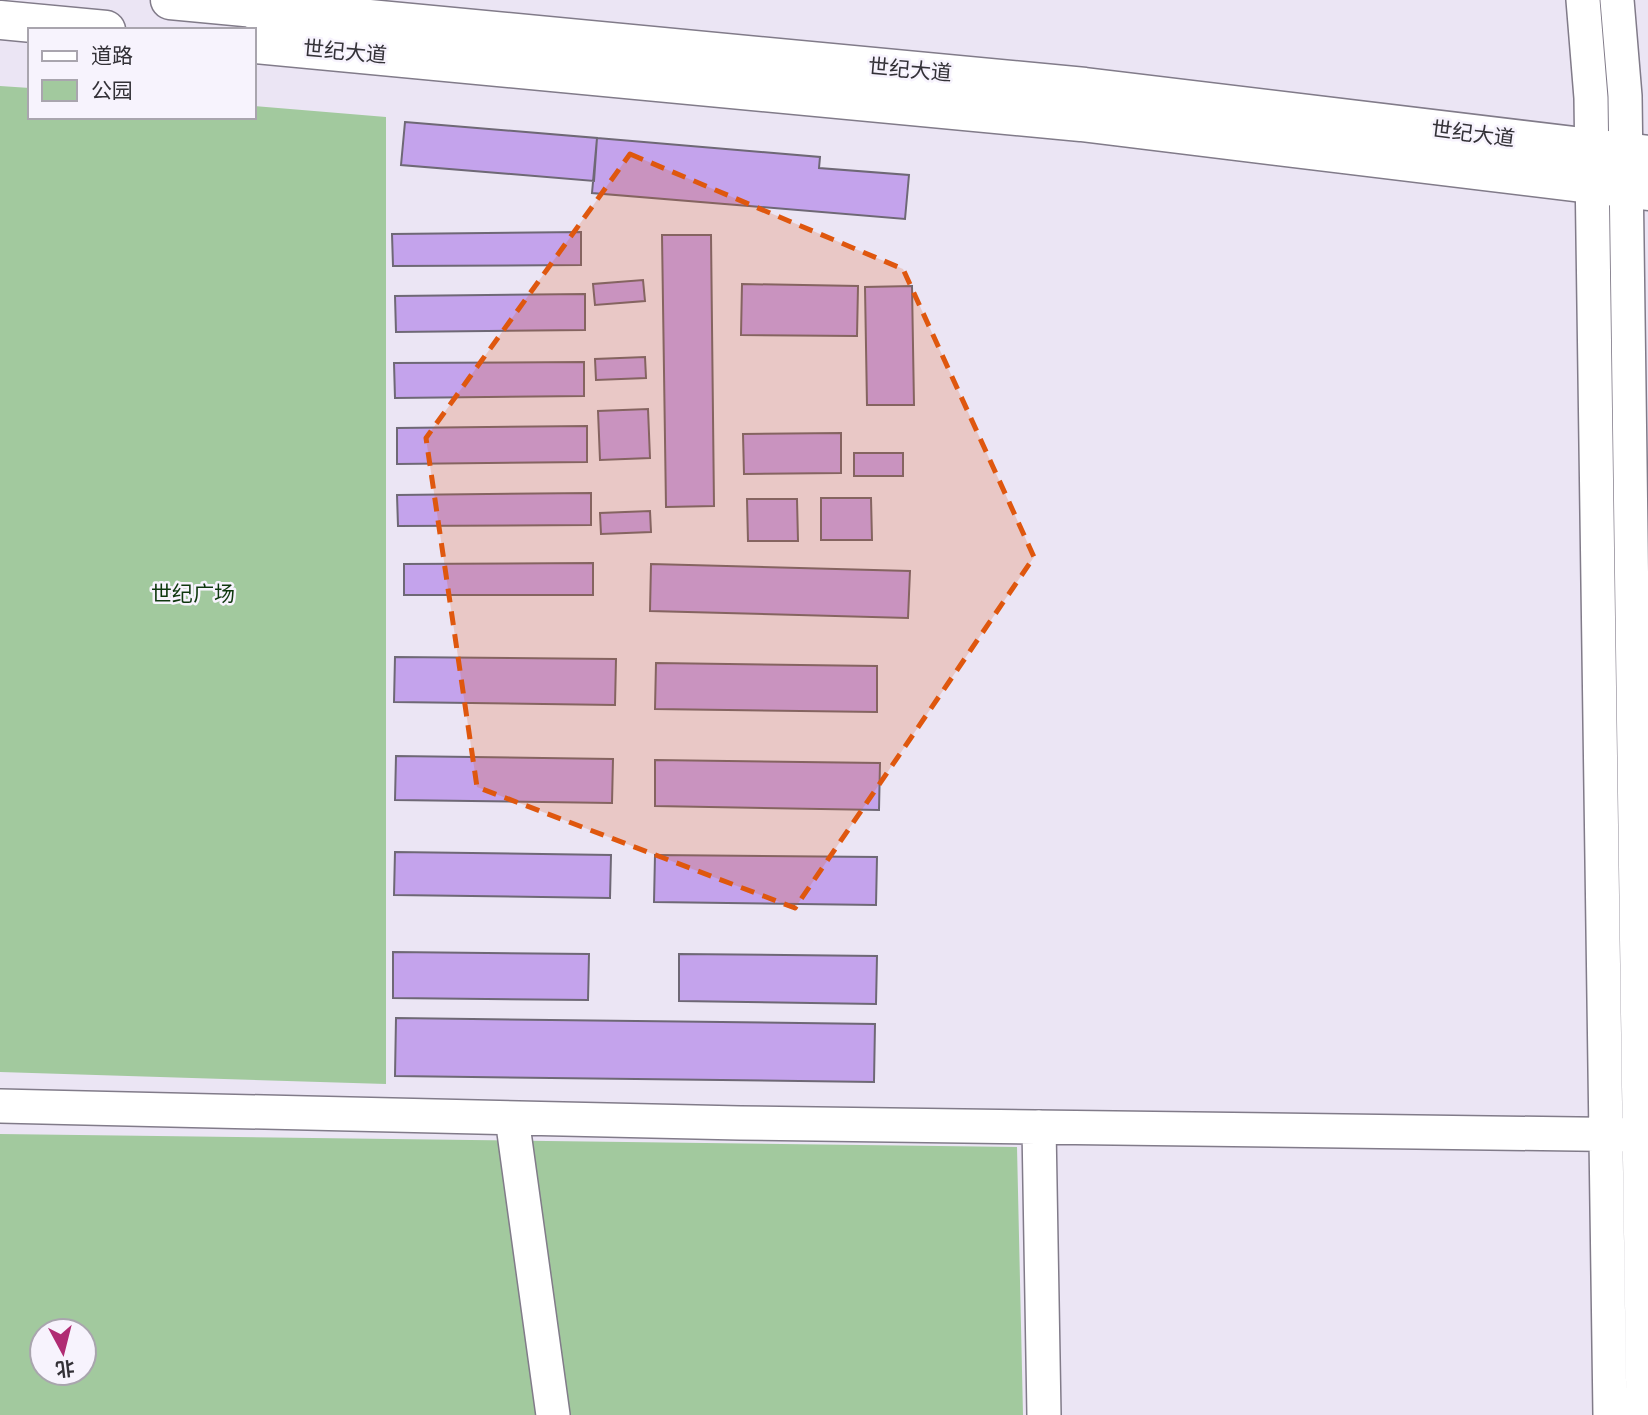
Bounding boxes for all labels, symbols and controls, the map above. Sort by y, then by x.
legend [28,28,256,119]
street label: 世纪大道 [302,36,388,67]
text: 道路 [91,44,133,67]
street label: 世纪大道 [867,54,953,85]
text: 公园 [91,79,133,102]
street label: 世纪大道 [1430,117,1516,150]
park label: 世纪广场 [151,582,235,605]
north arrow [28,1317,98,1387]
text: 北 [54,1357,76,1380]

